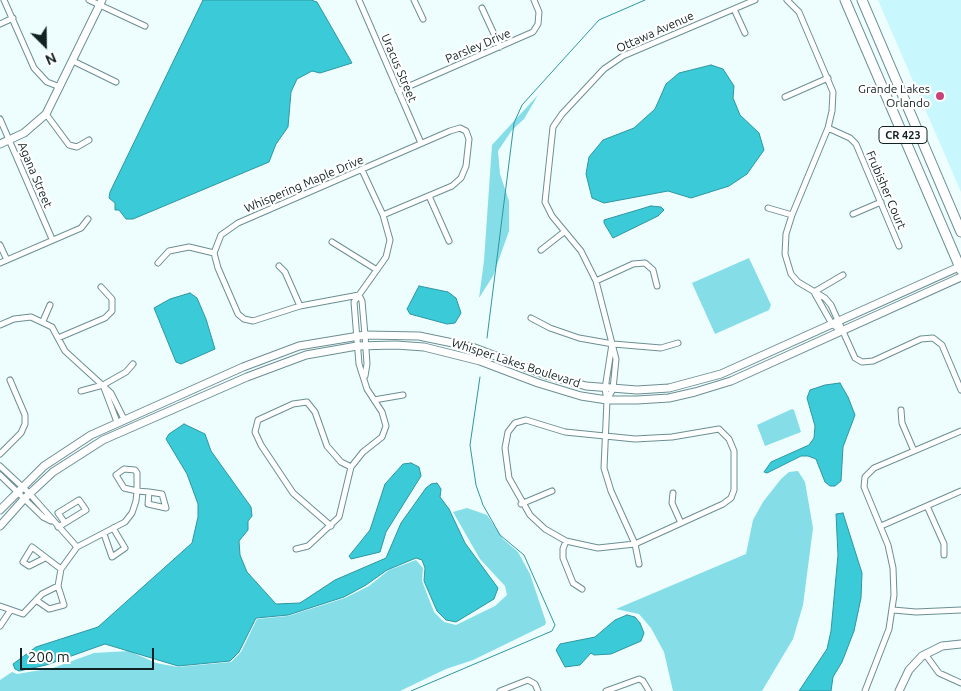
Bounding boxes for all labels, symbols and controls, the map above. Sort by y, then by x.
street label: Ottawa Avenue [614,8,696,56]
north arrow [20,20,70,70]
street label: Parsley Drive [443,26,513,66]
street label: Uracus Street [378,32,420,104]
text: N [43,49,59,68]
place label: Grande Lakes Orlando [858,82,930,110]
marker: Grande Lakes Orlando [934,90,946,102]
road number: CR 423 [879,126,927,144]
street label: Agana Street [15,140,55,210]
street label: Frubisher Court [863,149,909,231]
street label: Whispering Maple Drive [242,152,366,216]
street label: Whisper Lakes Boulevard [450,335,582,391]
scale bar [22,638,156,670]
text: 200 m [28,648,70,665]

